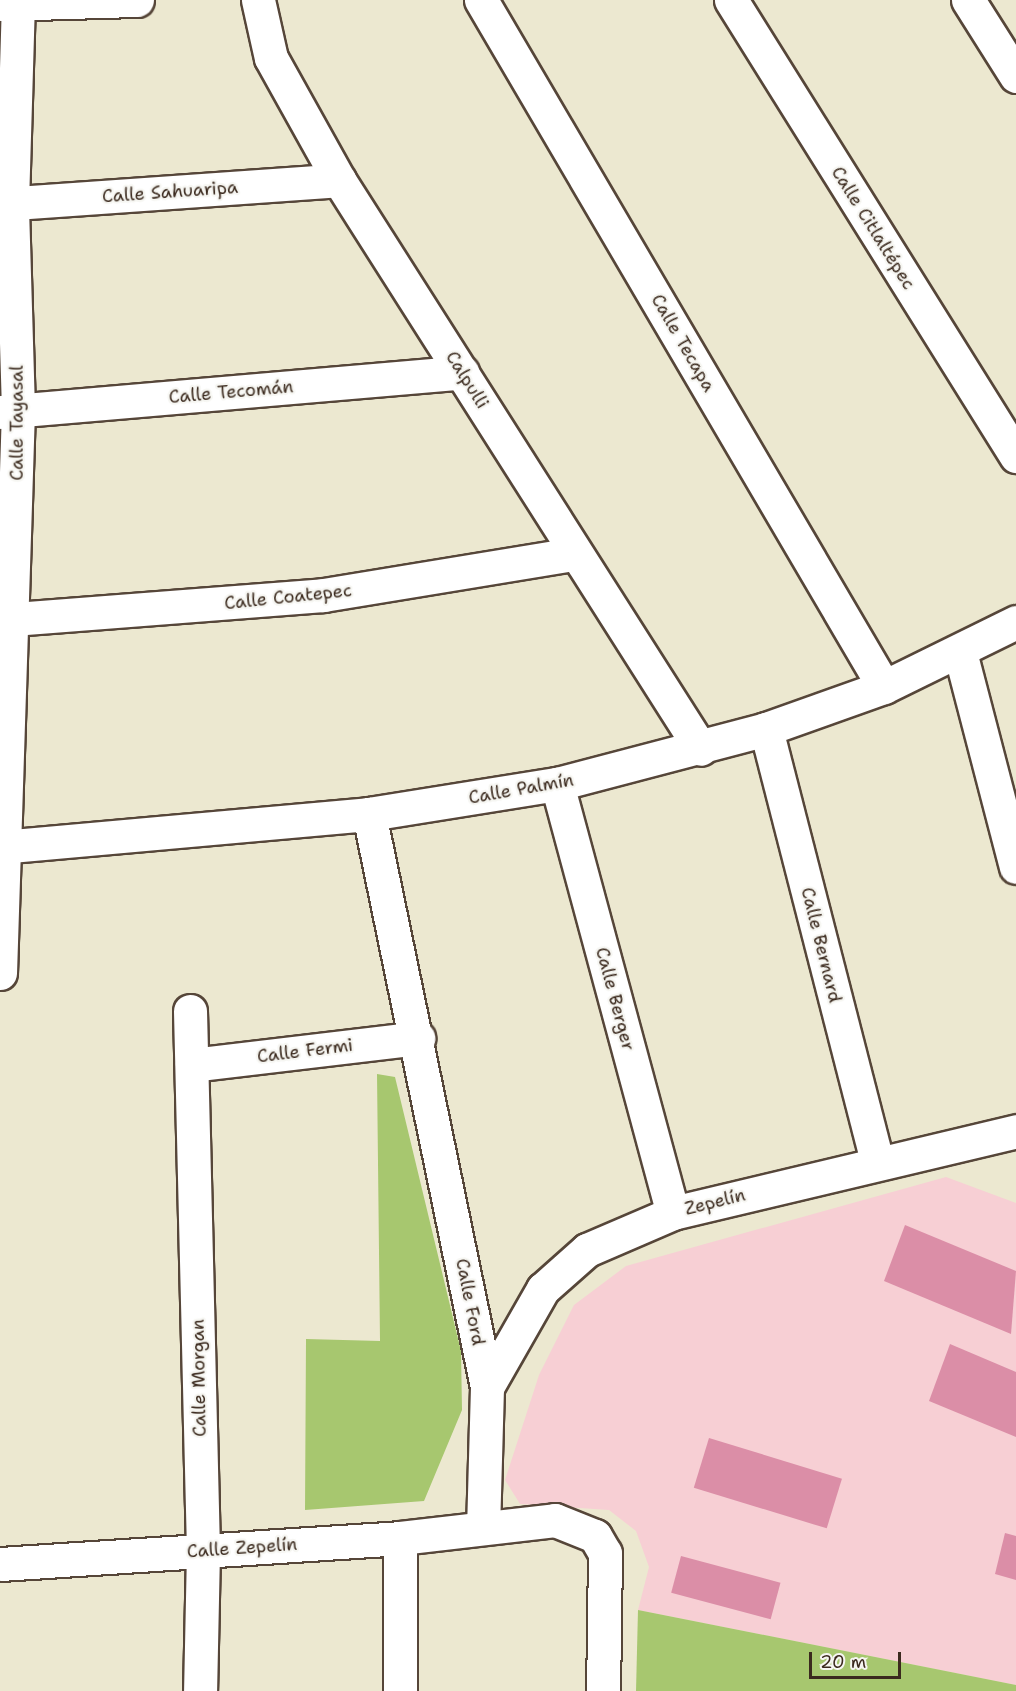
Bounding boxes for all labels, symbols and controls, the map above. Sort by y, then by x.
street label: Calle Citlaltépec [827,163,919,293]
street label: Calle Sahuaripa [101,176,239,208]
street label: Calle Tecapa [646,290,720,396]
street label: Calpulli [441,347,493,413]
street label: Calle Tayasal [6,365,28,481]
street label: Calle Tecomán [168,376,294,408]
street label: Calle Coatepec [223,580,353,614]
street label: Calle Palmín [467,769,575,809]
street label: Calle Bernard [796,885,846,1005]
street label: Calle Berger [591,945,639,1053]
street label: Calle Fermi [256,1034,354,1068]
street label: Zepelín [682,1184,748,1220]
street label: Calle Ford [451,1257,489,1347]
street label: Calle Morgan [187,1319,211,1437]
street label: Calle Zepelín [186,1533,298,1563]
scale bar [812,1640,904,1678]
text: 20 m [820,1650,866,1674]

